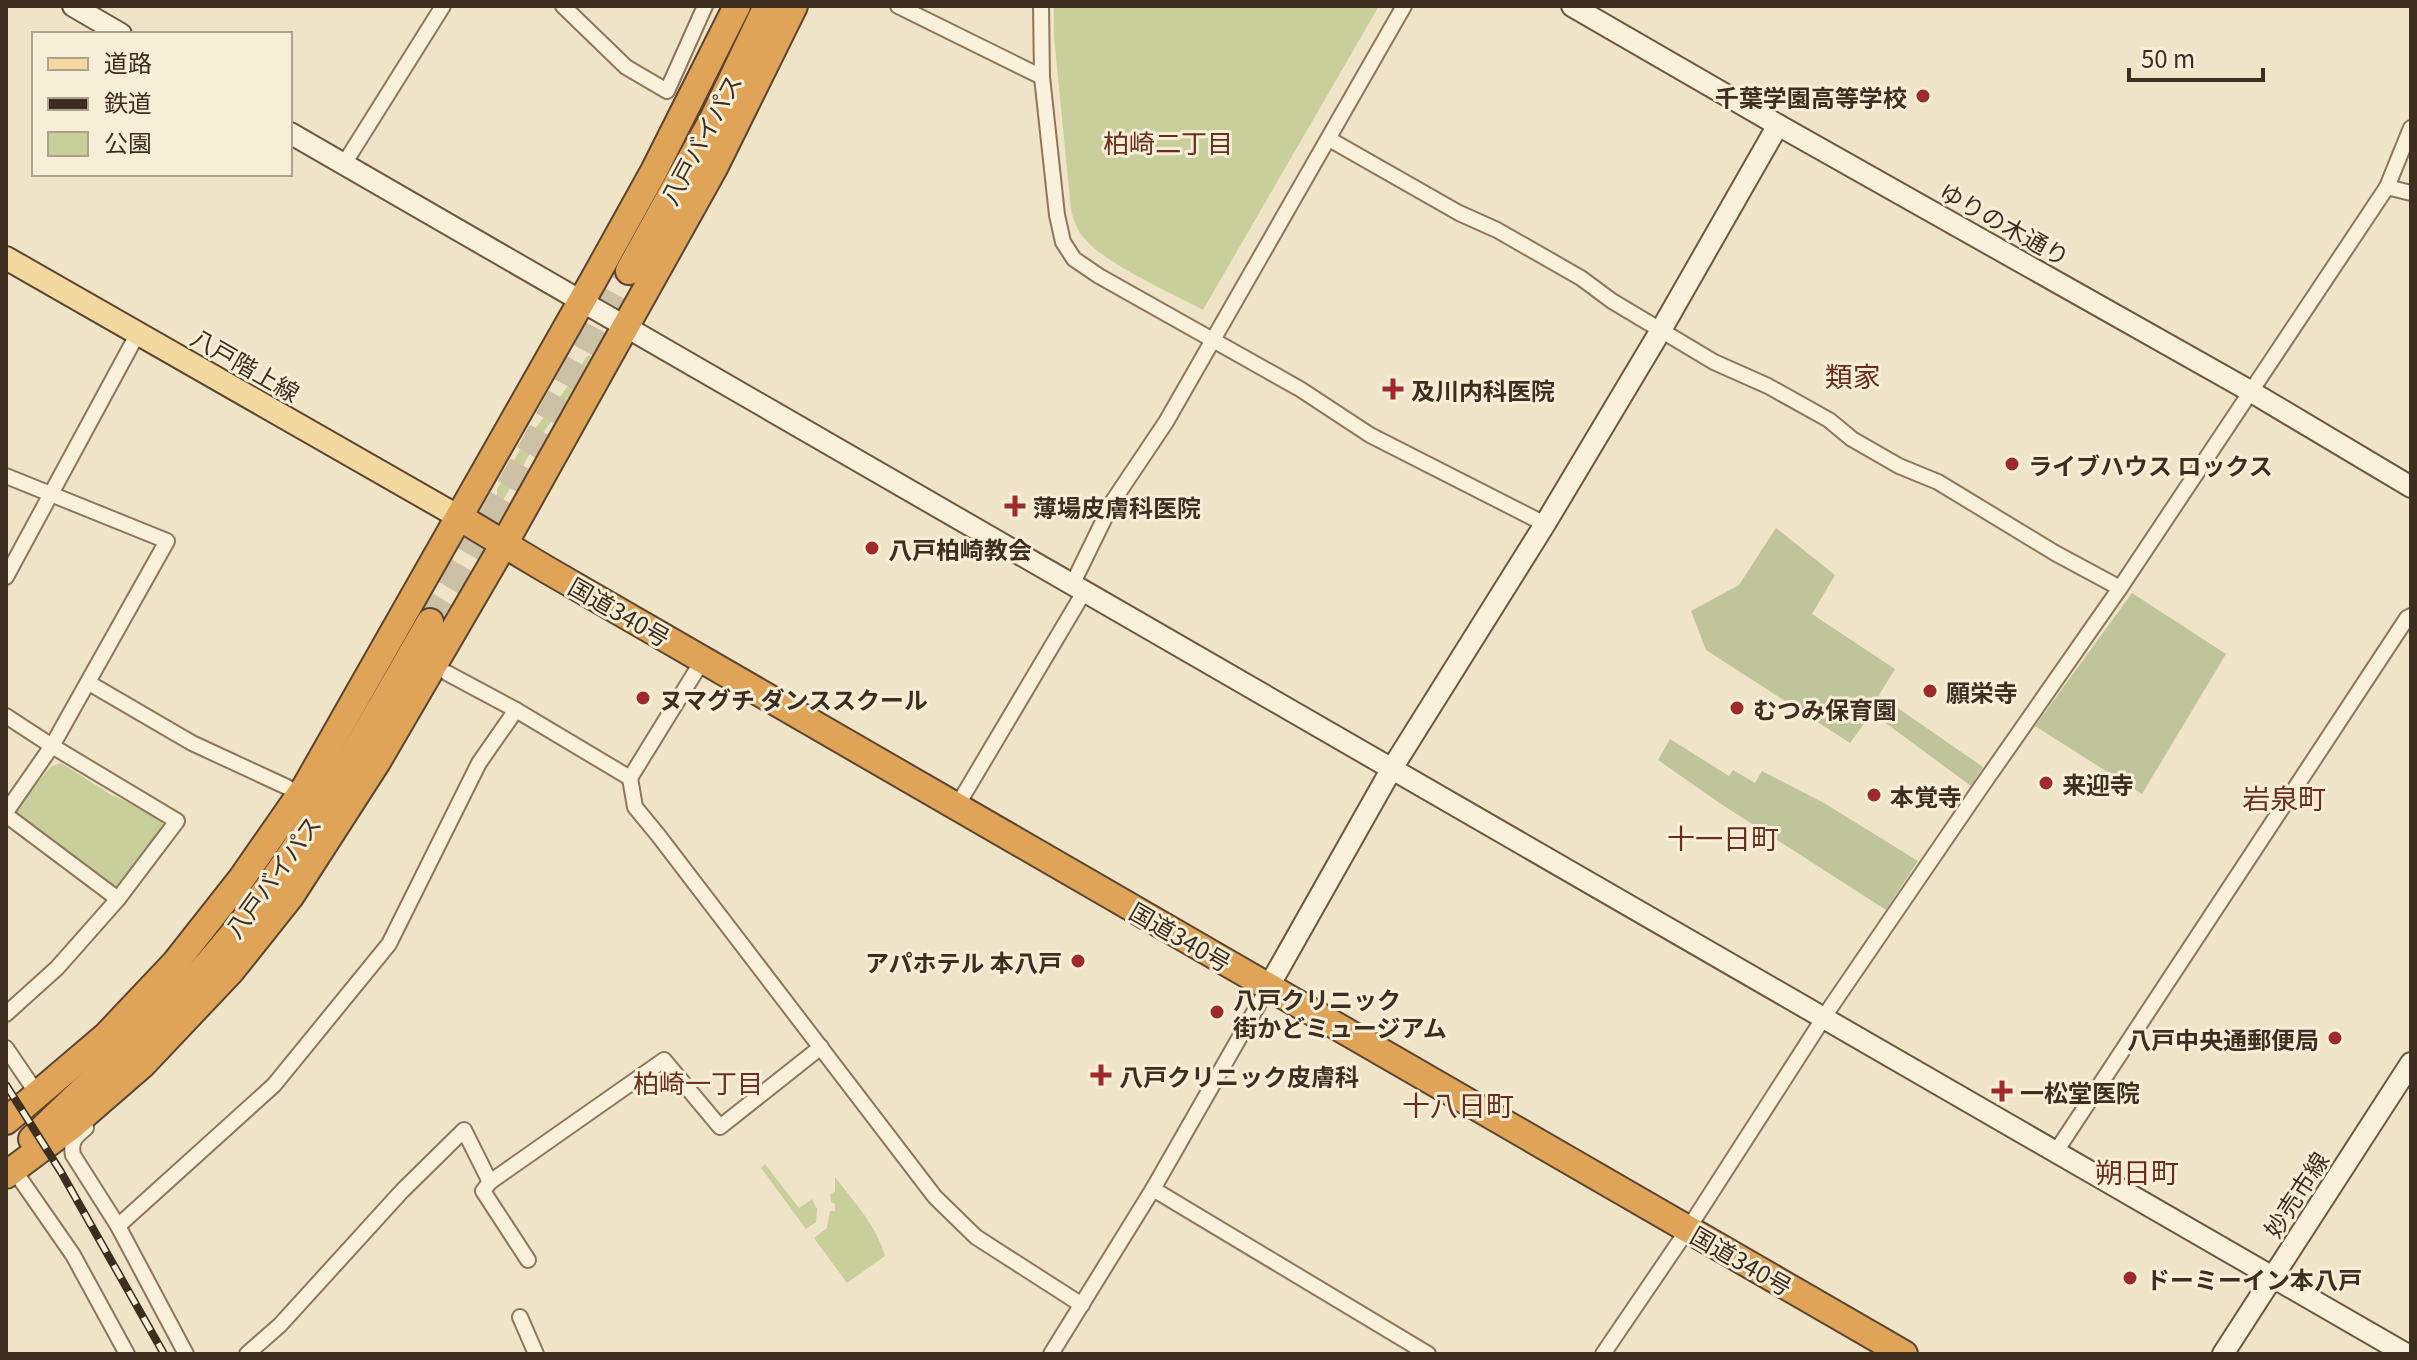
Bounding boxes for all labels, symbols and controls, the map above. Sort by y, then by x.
legend [32,32,292,176]
scale bar [2129,32,2263,82]
text: 50 m [2141,40,2195,75]
text: 道路 [104,44,152,79]
street label: 八戸バイパス [651,67,749,211]
place label: 千葉学園高等学校 [1715,79,1907,114]
text: 鉄道 [104,84,152,119]
marker: 千葉学園高等学校 [1914,87,1932,105]
district label: 柏崎二丁目 [1103,123,1233,160]
text: 公園 [104,124,152,159]
street label: ゆりの木通り [1934,173,2076,273]
street label: 八戸階上線 [185,319,307,409]
district label: 類家 [1825,355,1881,395]
place label: 及川内科医院 [1411,372,1555,407]
marker: 及川内科医院 [1382,378,1404,400]
place label: ライブハウス ロックス [2028,447,2273,482]
marker: ライブハウス ロックス [2003,455,2021,473]
place label: 薄場皮膚科医院 [1033,489,1201,524]
marker: 薄場皮膚科医院 [1004,495,1026,517]
place label: 八戸柏崎教会 [888,531,1032,566]
marker: 八戸柏崎教会 [863,539,881,557]
street label: 国道340号 [563,568,677,654]
place label: 願栄寺 [1946,674,2018,709]
place label: ヌマグチ ダンススクール [659,681,928,716]
marker: 願栄寺 [1921,682,1939,700]
marker: ヌマグチ ダンススクール [634,689,652,707]
place label: むつみ保育園 [1753,691,1897,726]
marker: むつみ保育園 [1728,699,1746,717]
place label: 来迎寺 [2062,766,2134,801]
marker: 来迎寺 [2037,774,2055,792]
district label: 岩泉町 [2242,777,2326,817]
place label: 本覚寺 [1890,778,1962,813]
marker: 本覚寺 [1865,786,1883,804]
street label: 八戸バイパス [216,808,328,944]
district label: 十一日町 [1667,817,1779,857]
street label: 国道340号 [1124,893,1238,979]
place label: アパホテル 本八戸 [865,944,1062,979]
marker: アパホテル 本八戸 [1069,952,1087,970]
place label: 八戸クリニック 街かどミュージアム [1233,981,1447,1044]
marker: 八戸クリニック 街かどミュージアム [1208,1003,1226,1021]
place label: 八戸中央通郵便局 [2127,1021,2319,1056]
marker: 八戸中央通郵便局 [2326,1029,2344,1047]
place label: 八戸クリニック皮膚科 [1119,1058,1359,1093]
district label: 柏崎一丁目 [633,1063,763,1100]
marker: 八戸クリニック皮膚科 [1090,1064,1112,1086]
place label: 一松堂医院 [2020,1074,2140,1109]
marker: 一松堂医院 [1991,1080,2013,1102]
district label: 十八日町 [1402,1084,1514,1124]
street label: 妙売市線 [2254,1144,2336,1244]
district label: 朔日町 [2095,1151,2179,1191]
street label: 国道340号 [1685,1217,1799,1303]
place label: ドーミーイン本八戸 [2146,1261,2362,1296]
marker: ドーミーイン本八戸 [2121,1269,2139,1287]

